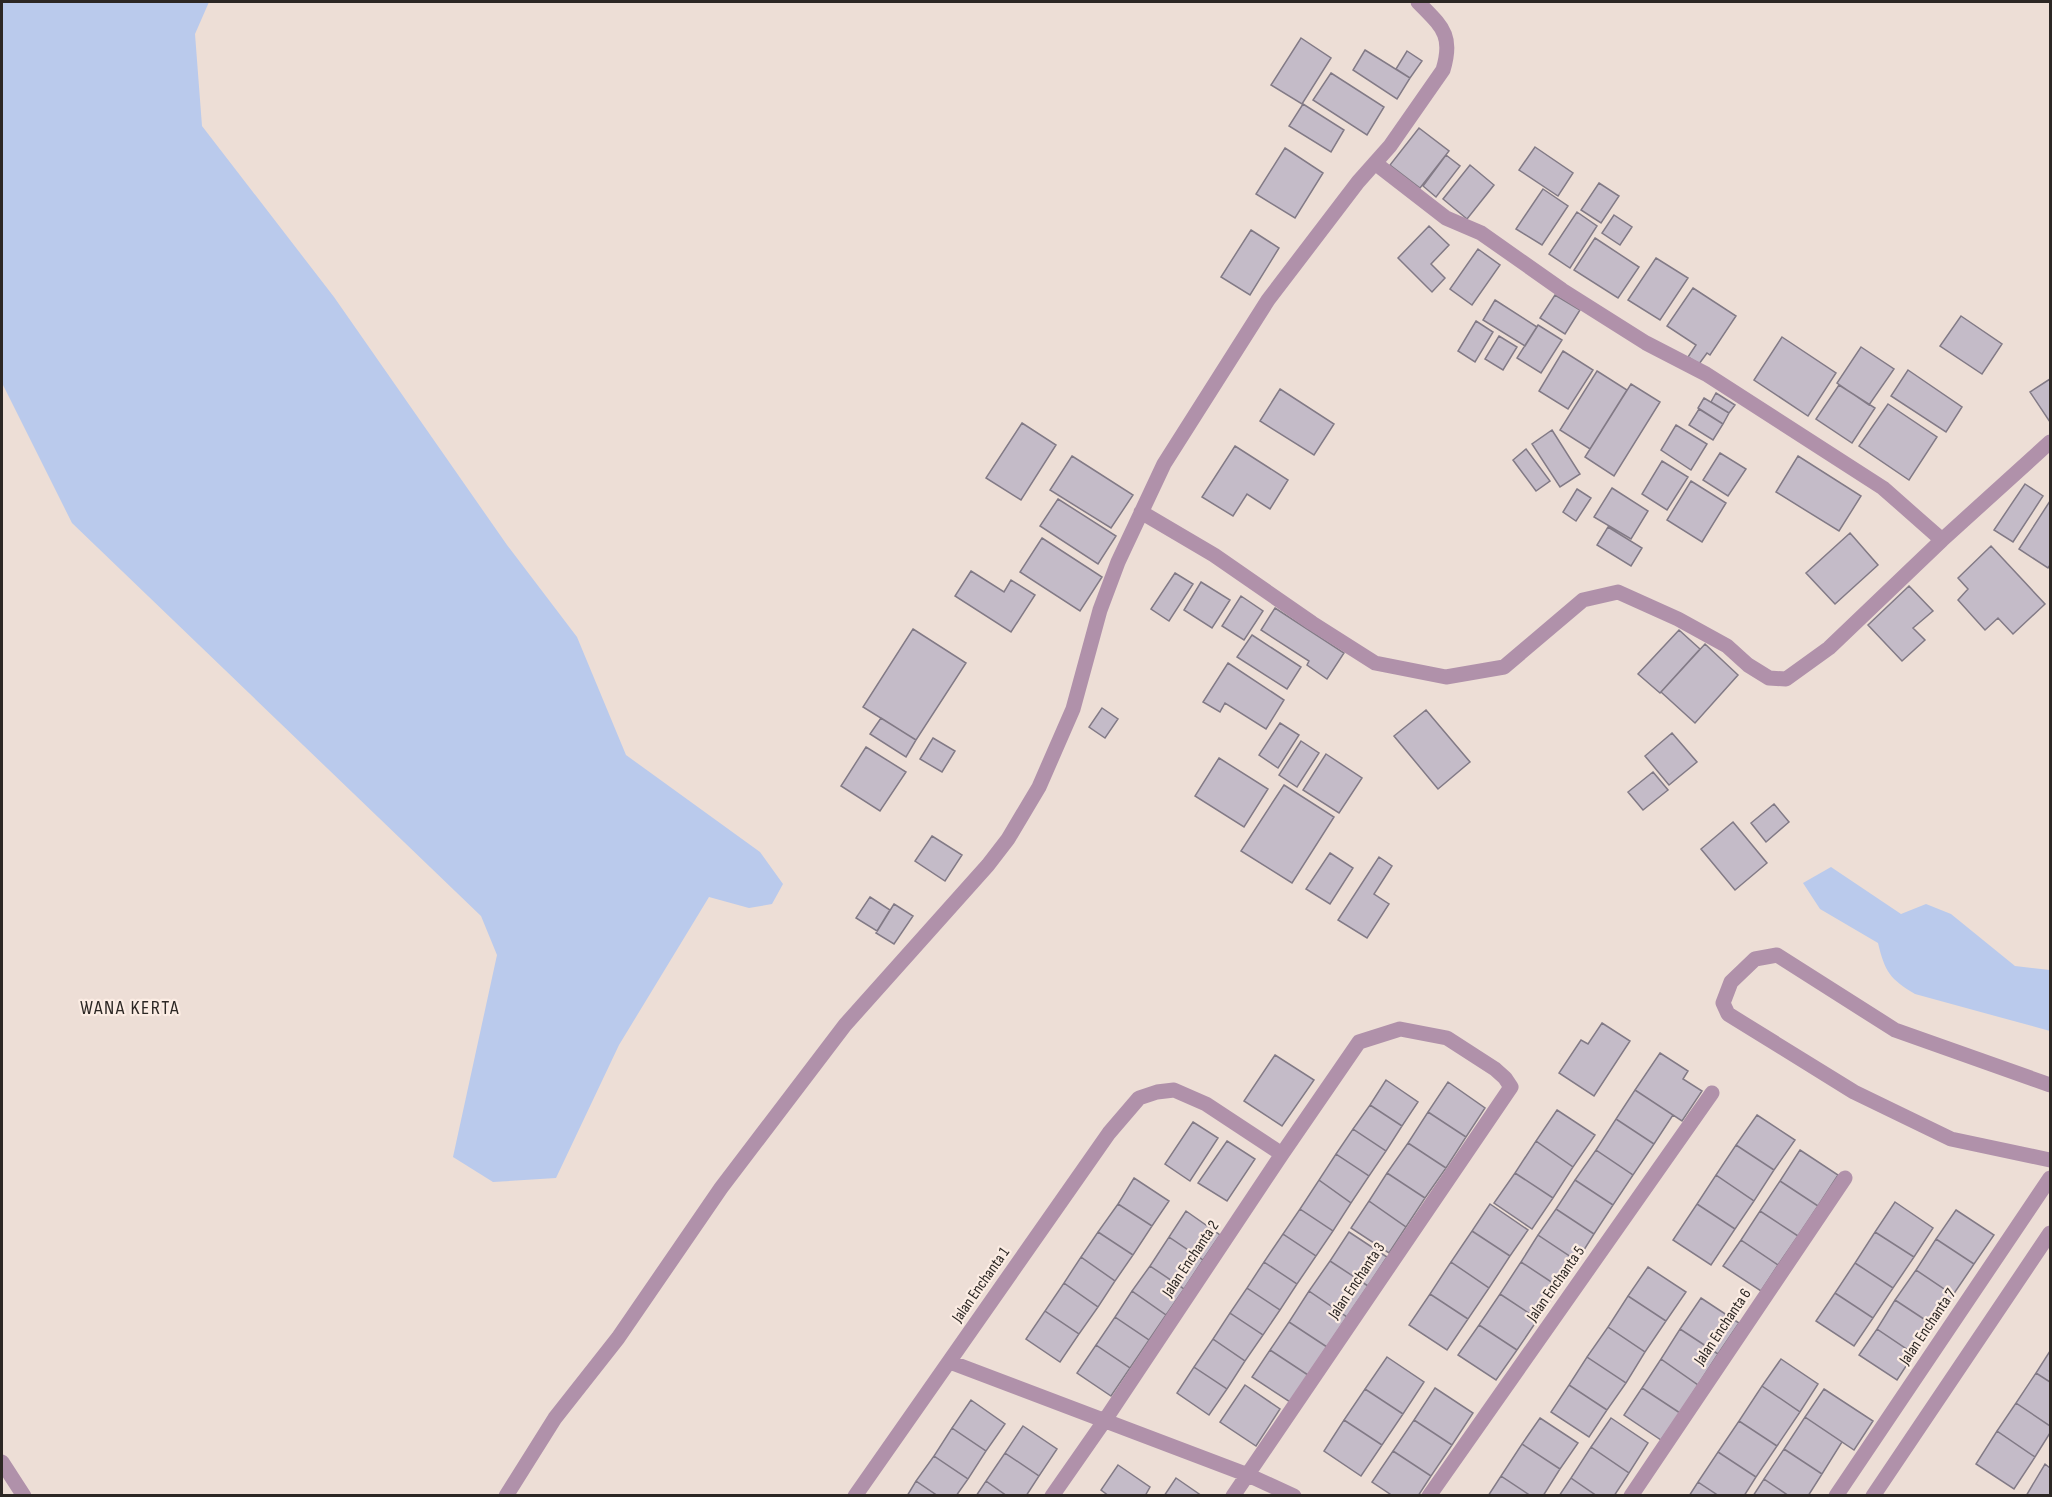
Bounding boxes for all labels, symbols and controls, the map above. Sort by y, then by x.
district label: WANA KERTA [80,996,180,1020]
street label: Jalan Enchanta 2 [1158,1217,1223,1302]
street label: Jalan Enchanta 3 [1324,1239,1389,1324]
street label: Jalan Enchanta 5 [1522,1243,1589,1326]
street label: Jalan Enchanta 1 [948,1244,1014,1327]
street label: Jalan Enchanta 6 [1690,1285,1756,1370]
street label: Jalan Enchanta 7 [1895,1285,1961,1369]

